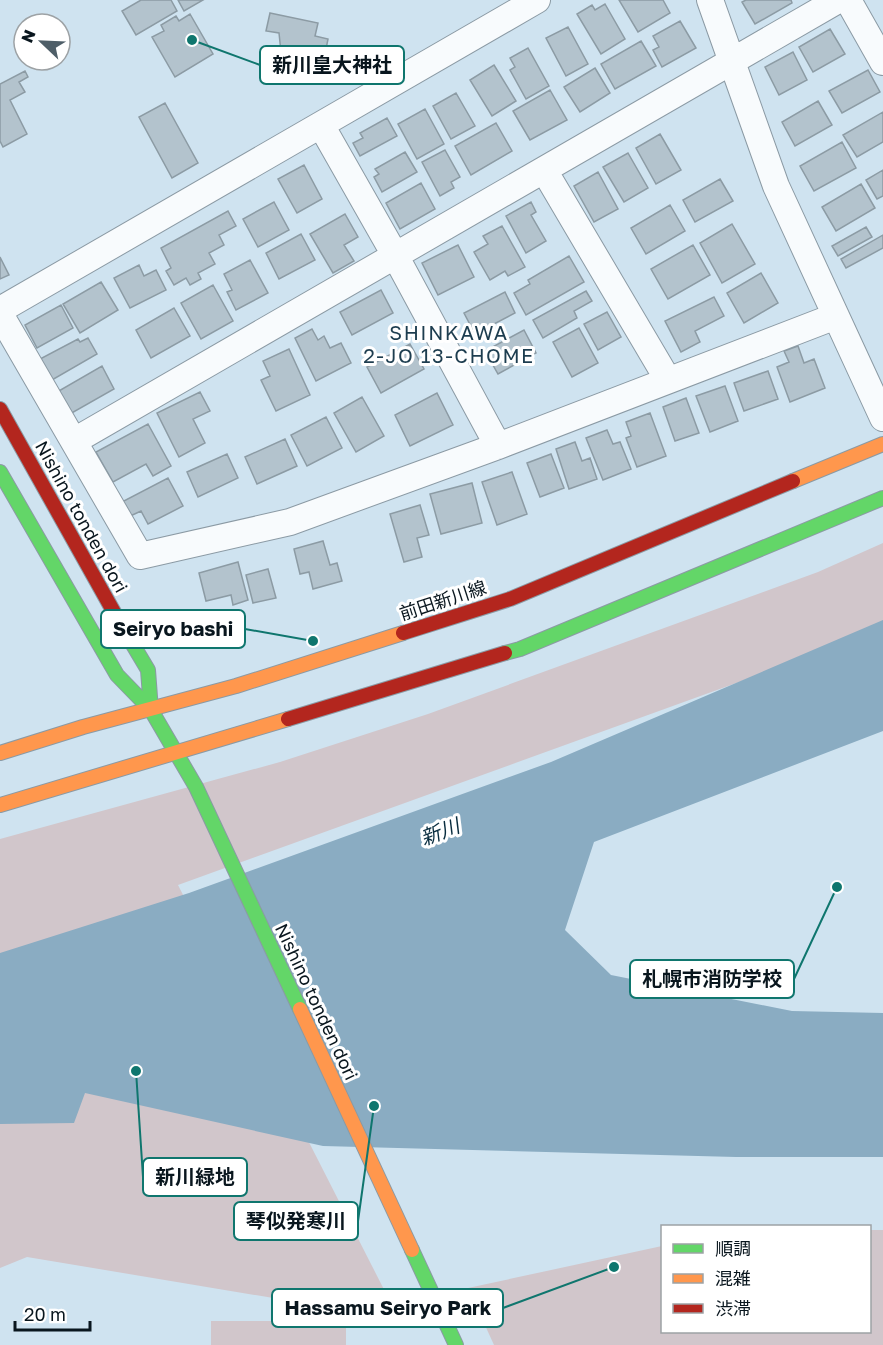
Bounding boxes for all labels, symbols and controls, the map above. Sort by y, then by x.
north arrow [12,12,72,72]
text: N [17,27,40,46]
callout: 新川皇大神社 [260,46,404,84]
text: 新川皇大神社 [272,52,392,76]
district label: SHINKAWA 2-JO 13-CHOME [363,320,535,367]
street label: Nishino tonden dori [31,437,133,596]
street label: 前田新川線 [396,576,489,624]
callout: Seiryo bashi [101,610,245,648]
text: Seiryo bashi [113,616,233,640]
water label: 新川 [417,812,464,849]
street label: Nishino tonden dori [271,920,363,1083]
callout: 札幌市消防学校 [630,960,794,998]
text: 札幌市消防学校 [642,966,782,990]
callout: 新川緑地 [143,1158,247,1196]
text: 新川緑地 [155,1164,235,1188]
callout: 琴似発寒川 [234,1202,358,1240]
text: 琴似発寒川 [246,1208,346,1232]
legend [661,1225,871,1333]
text: 順調 [715,1237,751,1259]
text: 混雑 [715,1267,751,1289]
callout: Hassamu Seiryo Park [272,1289,503,1327]
scale bar [15,1294,90,1332]
text: Hassamu Seiryo Park [285,1295,492,1319]
text: 渋滞 [715,1297,751,1319]
text: 20 m [24,1303,66,1325]

